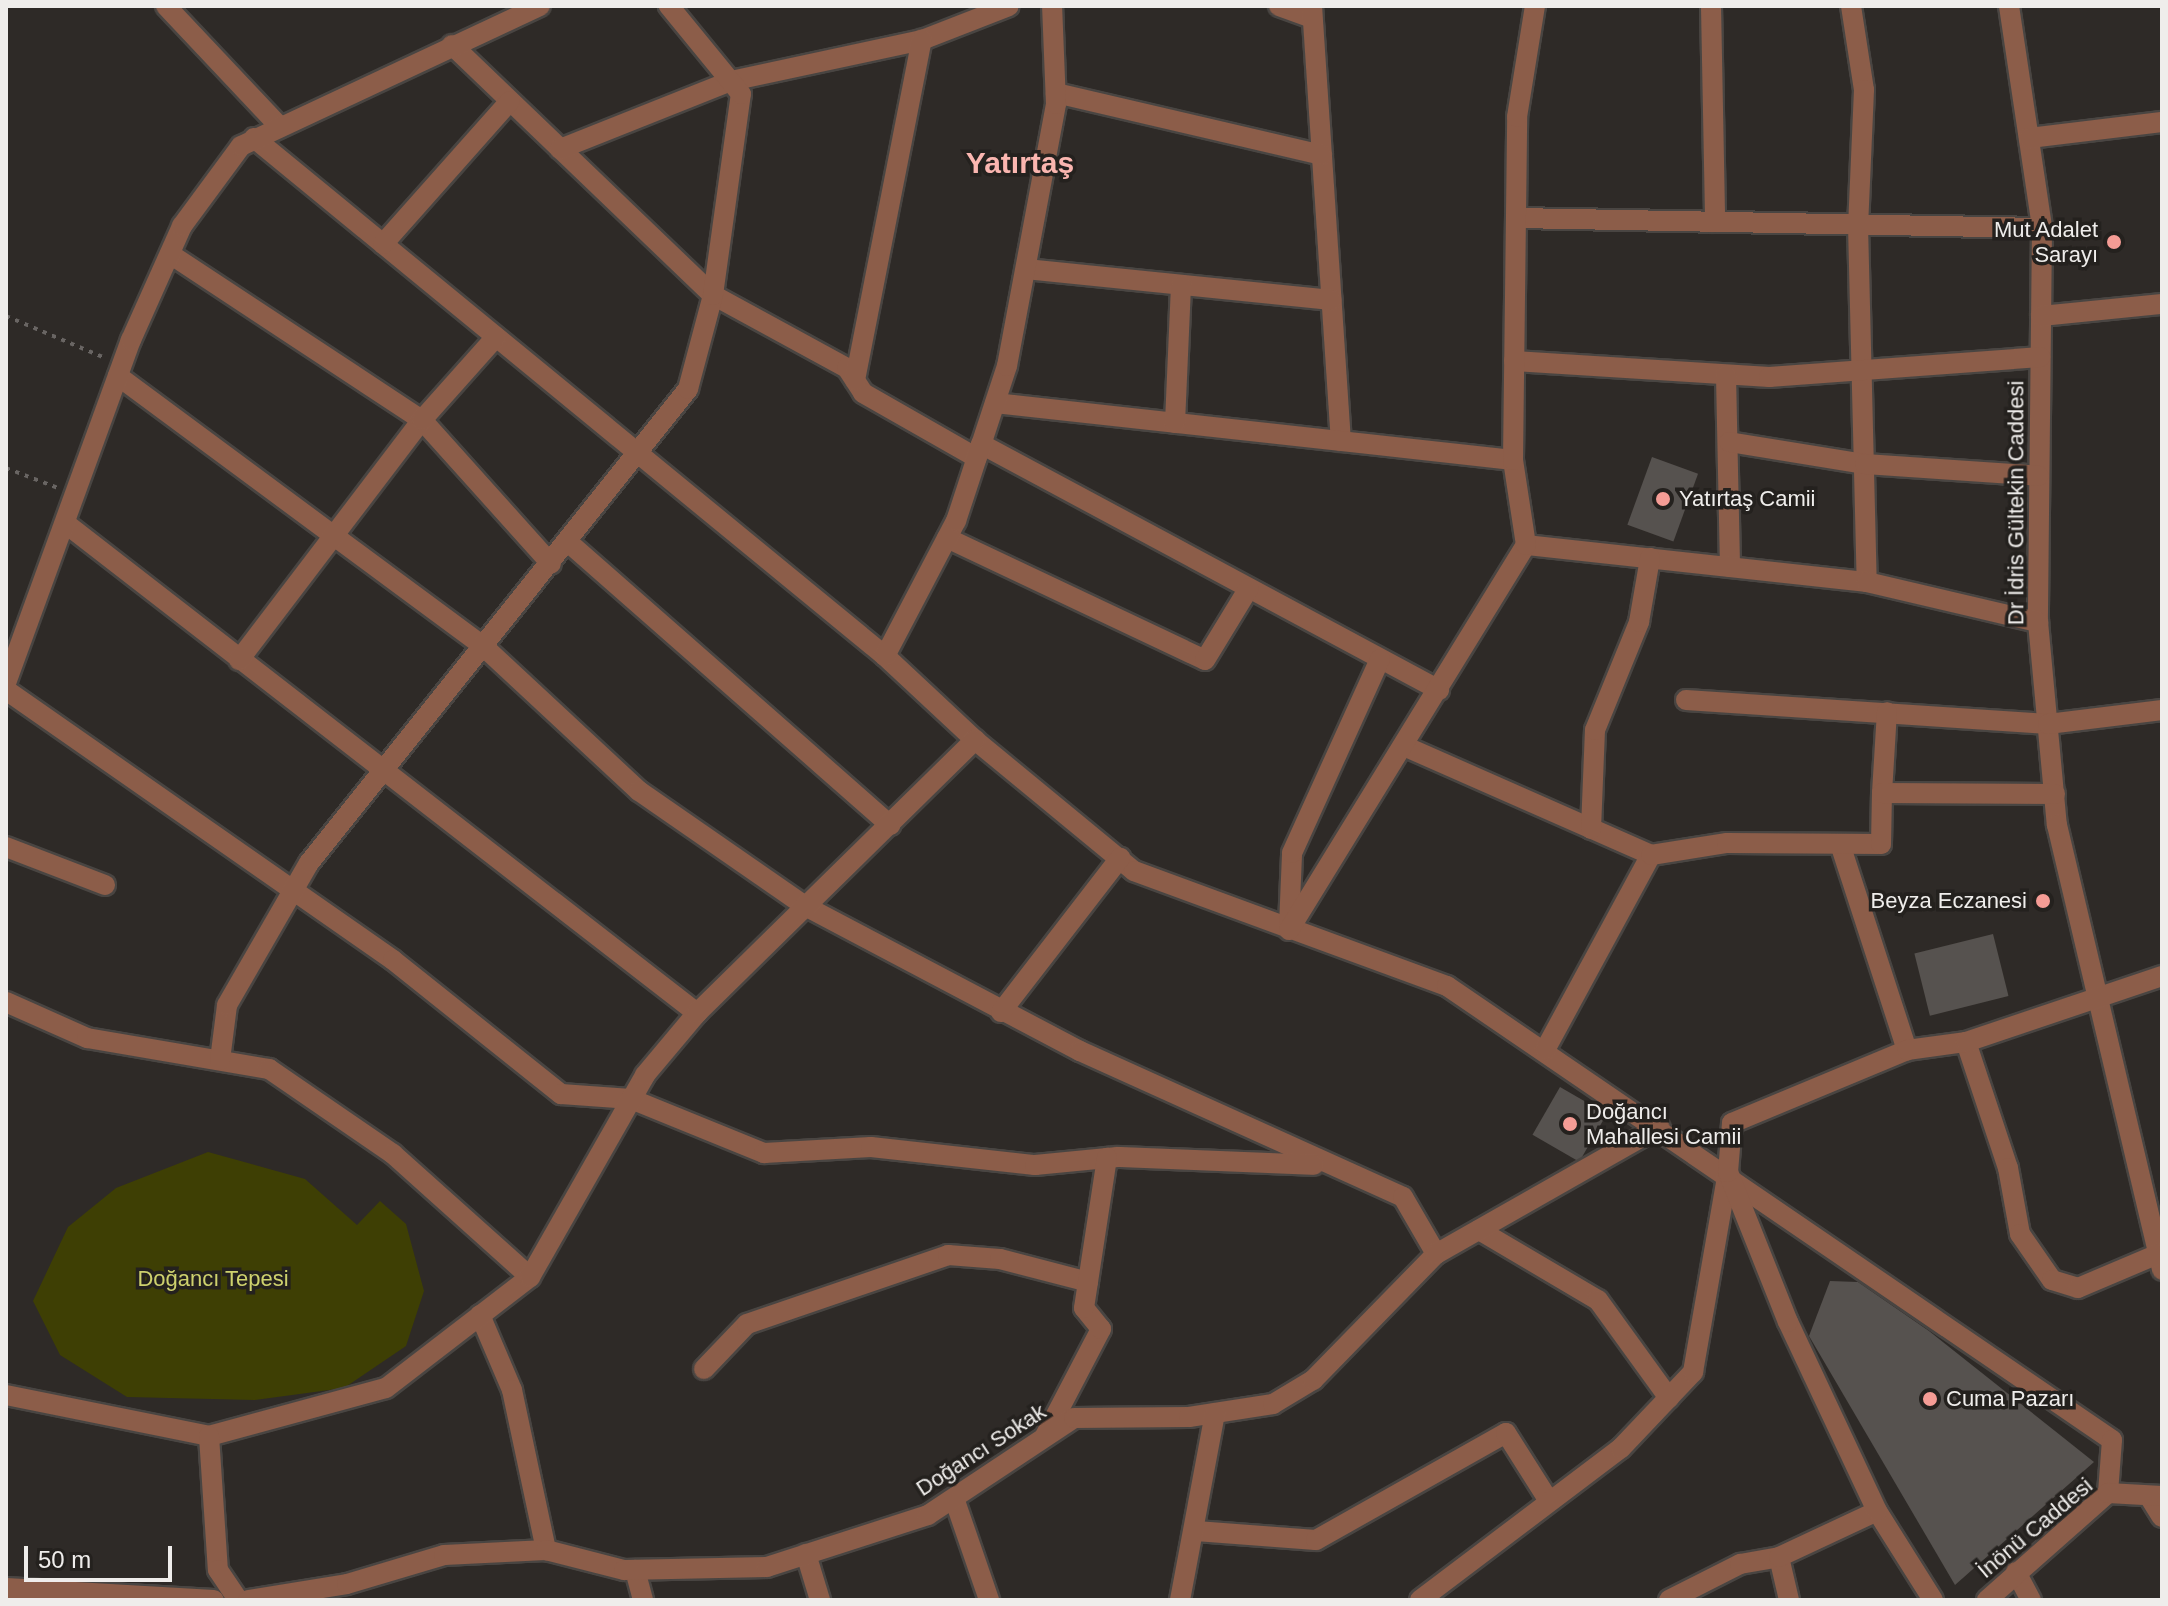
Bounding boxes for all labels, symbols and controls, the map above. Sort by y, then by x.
district label: Yatırtaş [966,145,1074,181]
place label: Mut Adalet Sarayı [1993,216,2098,268]
marker: Mut Adalet Sarayı [2105,233,2123,251]
street label: Dr İdris Gültekin Caddesi [2003,381,2029,625]
place label: Yatırtaş Camii [1679,486,1816,512]
marker: Yatırtaş Camii [1654,490,1672,508]
place label: Beyza Eczanesi [1870,888,2027,914]
marker: Beyza Eczanesi [2034,892,2052,910]
place label: Doğancı Mahallesi Camii [1586,1098,1741,1150]
marker: Doğancı Mahallesi Camii [1561,1115,1579,1133]
park label: Doğancı Tepesi [137,1266,289,1292]
place label: Cuma Pazarı [1946,1386,2074,1412]
marker: Cuma Pazarı [1921,1390,1939,1408]
street label: Doğancı Sokak [911,1398,1051,1502]
street label: İnönü Caddesi [1972,1472,2098,1584]
scale bar [28,1530,176,1580]
text: 50 m [38,1546,91,1573]

